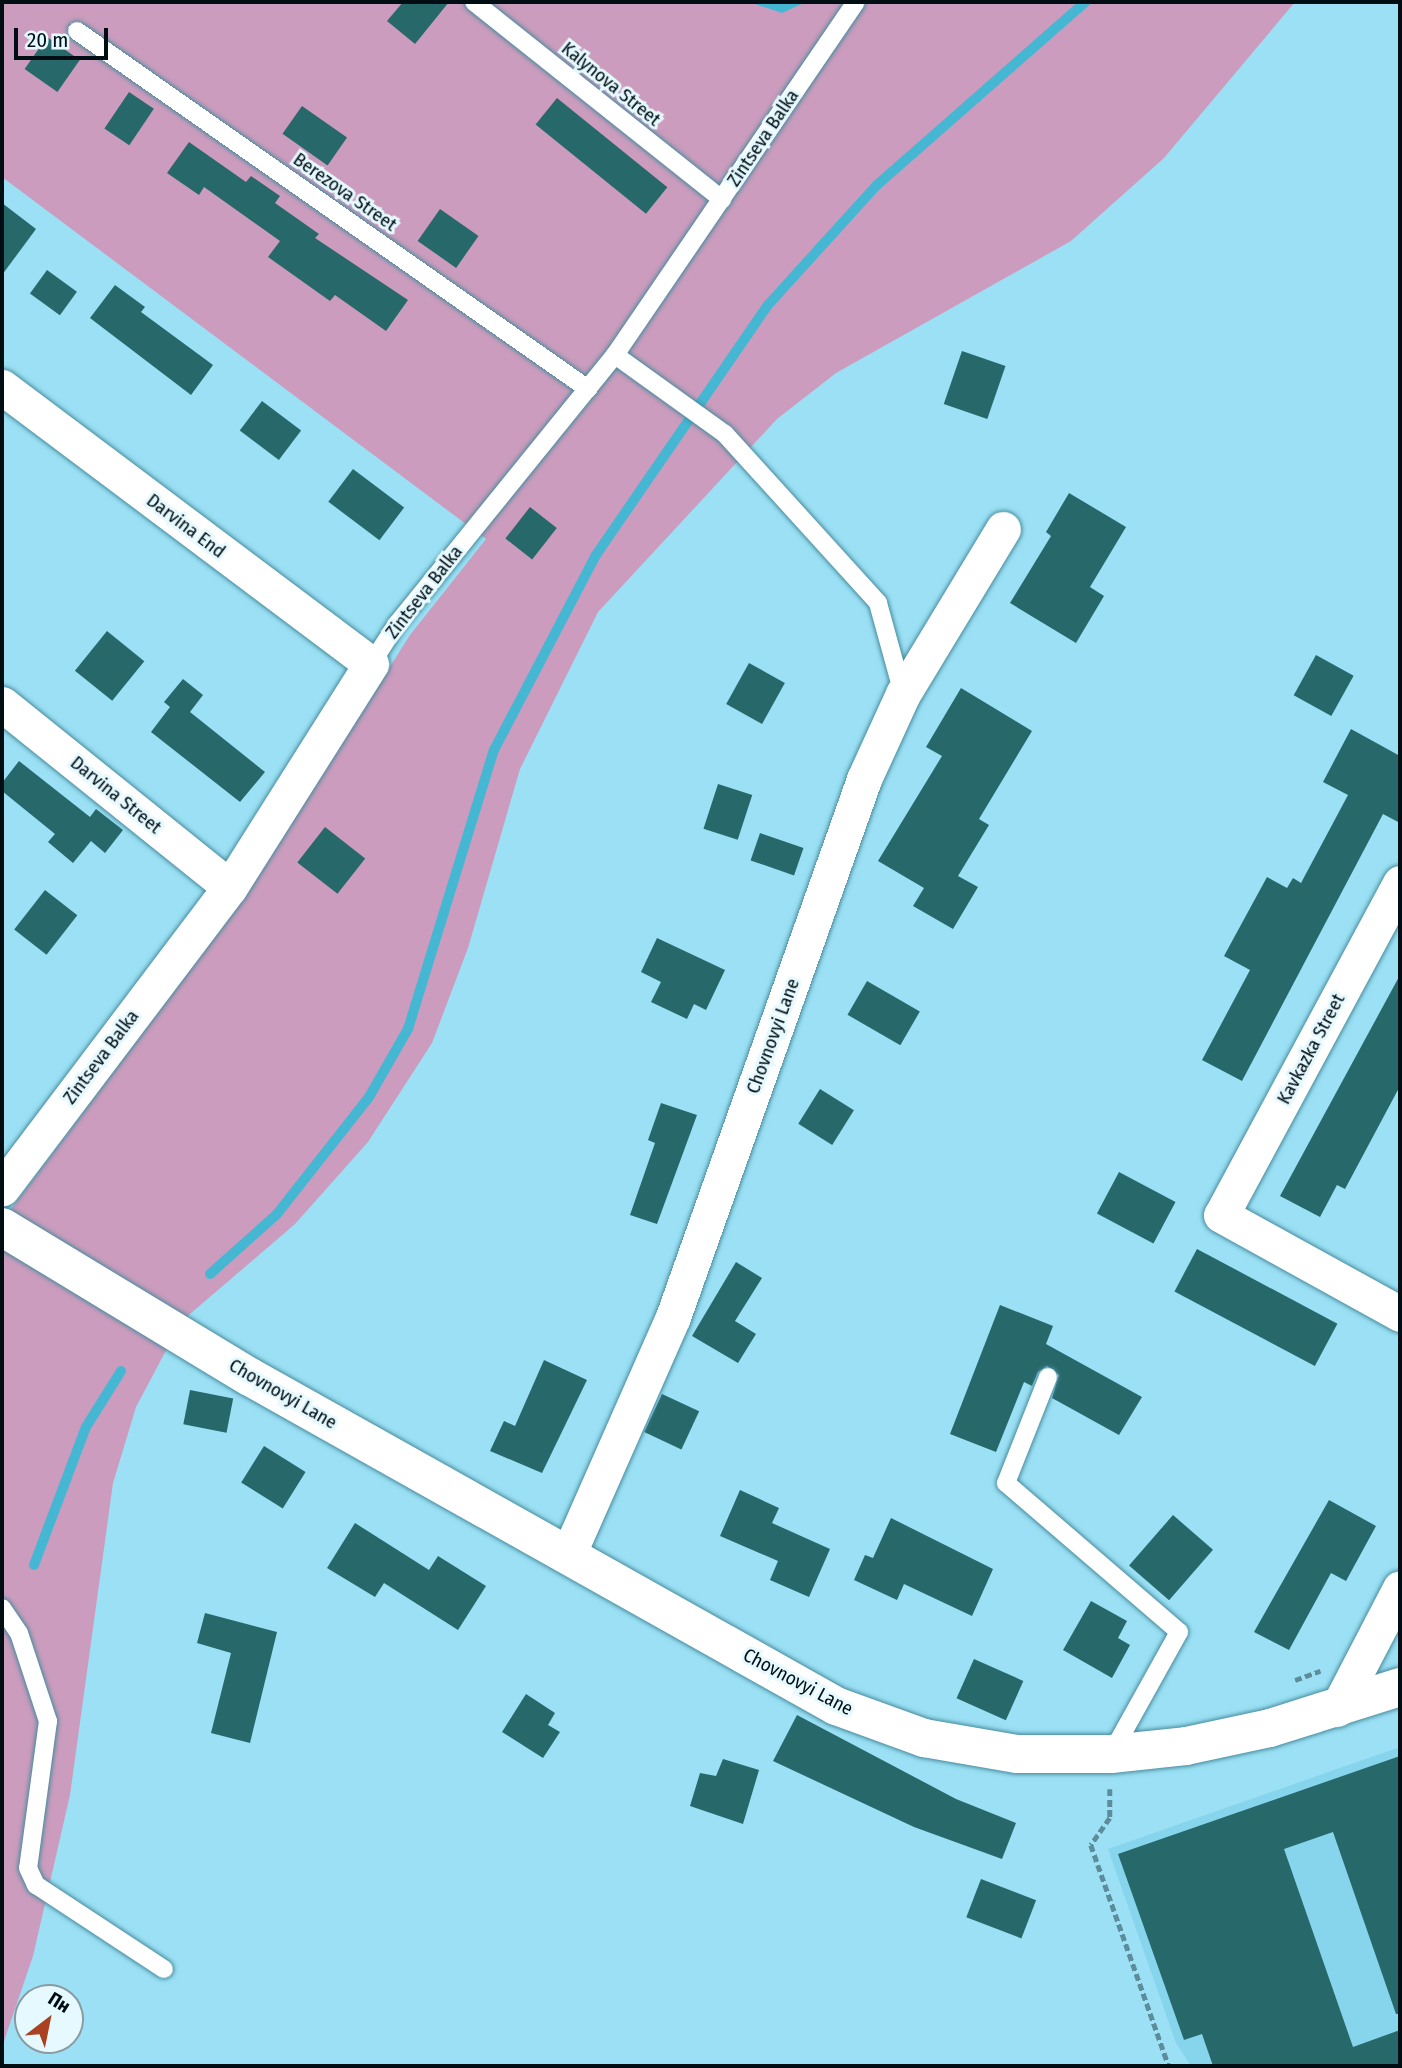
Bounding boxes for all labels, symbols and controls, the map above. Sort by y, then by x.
scale bar [18,14,112,58]
text: 20 m [27,27,68,53]
street label: Kalynova Street [557,37,665,131]
street label: Zintseva Balka [722,85,804,191]
street label: Berezova Street [289,148,401,236]
street label: Darvina End [142,489,230,563]
street label: Zintseva Balka [381,541,467,643]
street label: Darvina Street [66,751,166,839]
street label: Chovnovyi Lane [742,975,804,1097]
street label: Kavkazka Street [1272,990,1350,1108]
street label: Zintseva Balka [58,1006,144,1108]
street label: Chovnovyi Lane [225,1354,341,1434]
street label: Chovnovyi Lane [739,1644,857,1720]
north arrow [14,1984,84,2054]
text: Пн [44,1987,75,2018]

